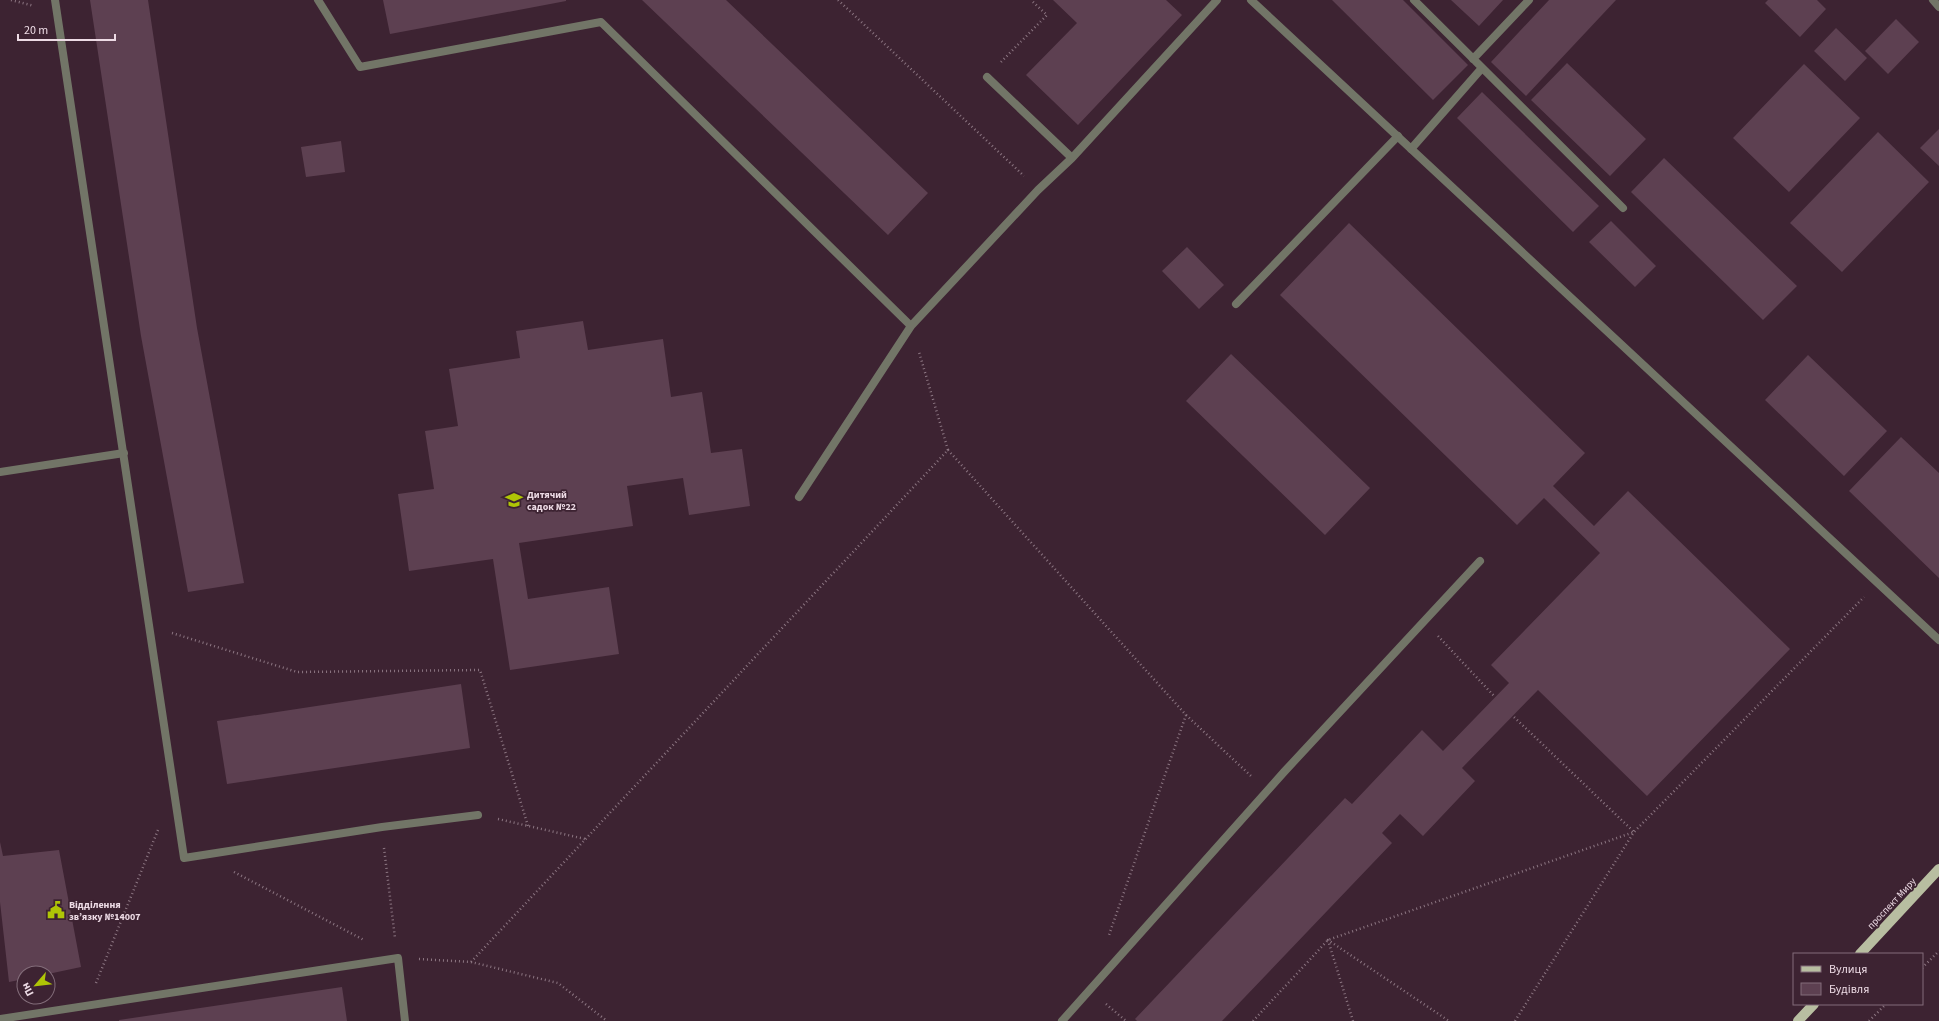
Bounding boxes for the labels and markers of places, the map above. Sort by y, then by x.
place label: Дитячий садок №22 [527,488,576,514]
school or university icon: Дитячий садок №22 [504,490,524,510]
place label: Відділення зв’язку №14007 [69,898,141,924]
public building icon: Відділення зв’язку №14007 [46,900,66,920]

